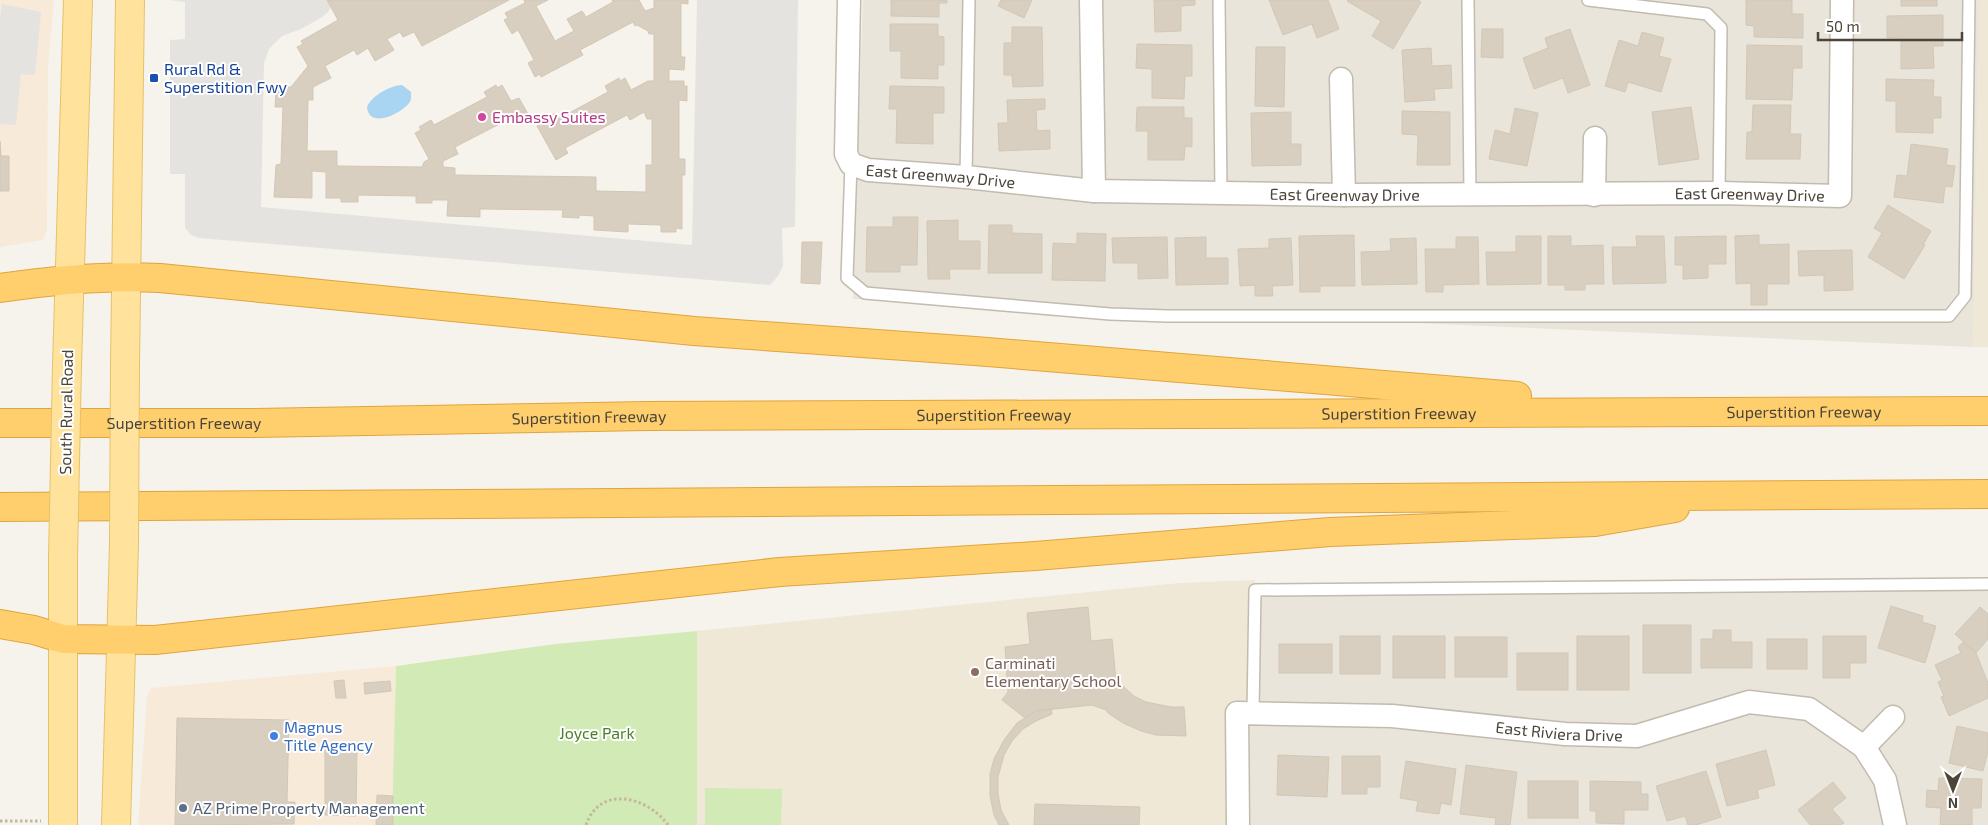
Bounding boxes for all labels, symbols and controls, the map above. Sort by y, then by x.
scale bar [1818,10,1962,42]
text: 50 m [1826,17,1860,35]
place label: Rural Rd & Superstition Fwy [164,59,287,96]
marker: Rural Rd & Superstition Fwy [148,72,160,84]
place label: Embassy Suites [492,107,606,126]
marker: Embassy Suites [476,111,488,123]
street label: East Greenway Drive [865,160,1016,191]
street label: East Greenway Drive [1675,183,1825,205]
street label: East Greenway Drive [1270,184,1420,204]
street label: South Rural Road [55,349,76,475]
street label: Superstition Freeway [1726,401,1882,421]
street label: Superstition Freeway [1321,403,1477,422]
street label: Superstition Freeway [916,404,1072,424]
street label: Superstition Freeway [511,406,667,427]
street label: Superstition Freeway [107,413,262,432]
place label: Carminati Elementary School [985,653,1121,690]
marker: Carminati Elementary School [969,666,981,678]
place label: Magnus Title Agency [284,717,373,754]
street label: East Riviera Drive [1495,717,1623,745]
park label: Joyce Park [559,723,635,742]
marker: Magnus Title Agency [268,730,280,742]
north arrow [1928,765,1978,815]
text: N [1948,795,1958,812]
place label: AZ Prime Property Management [193,798,425,817]
marker: AZ Prime Property Management [177,802,189,814]

